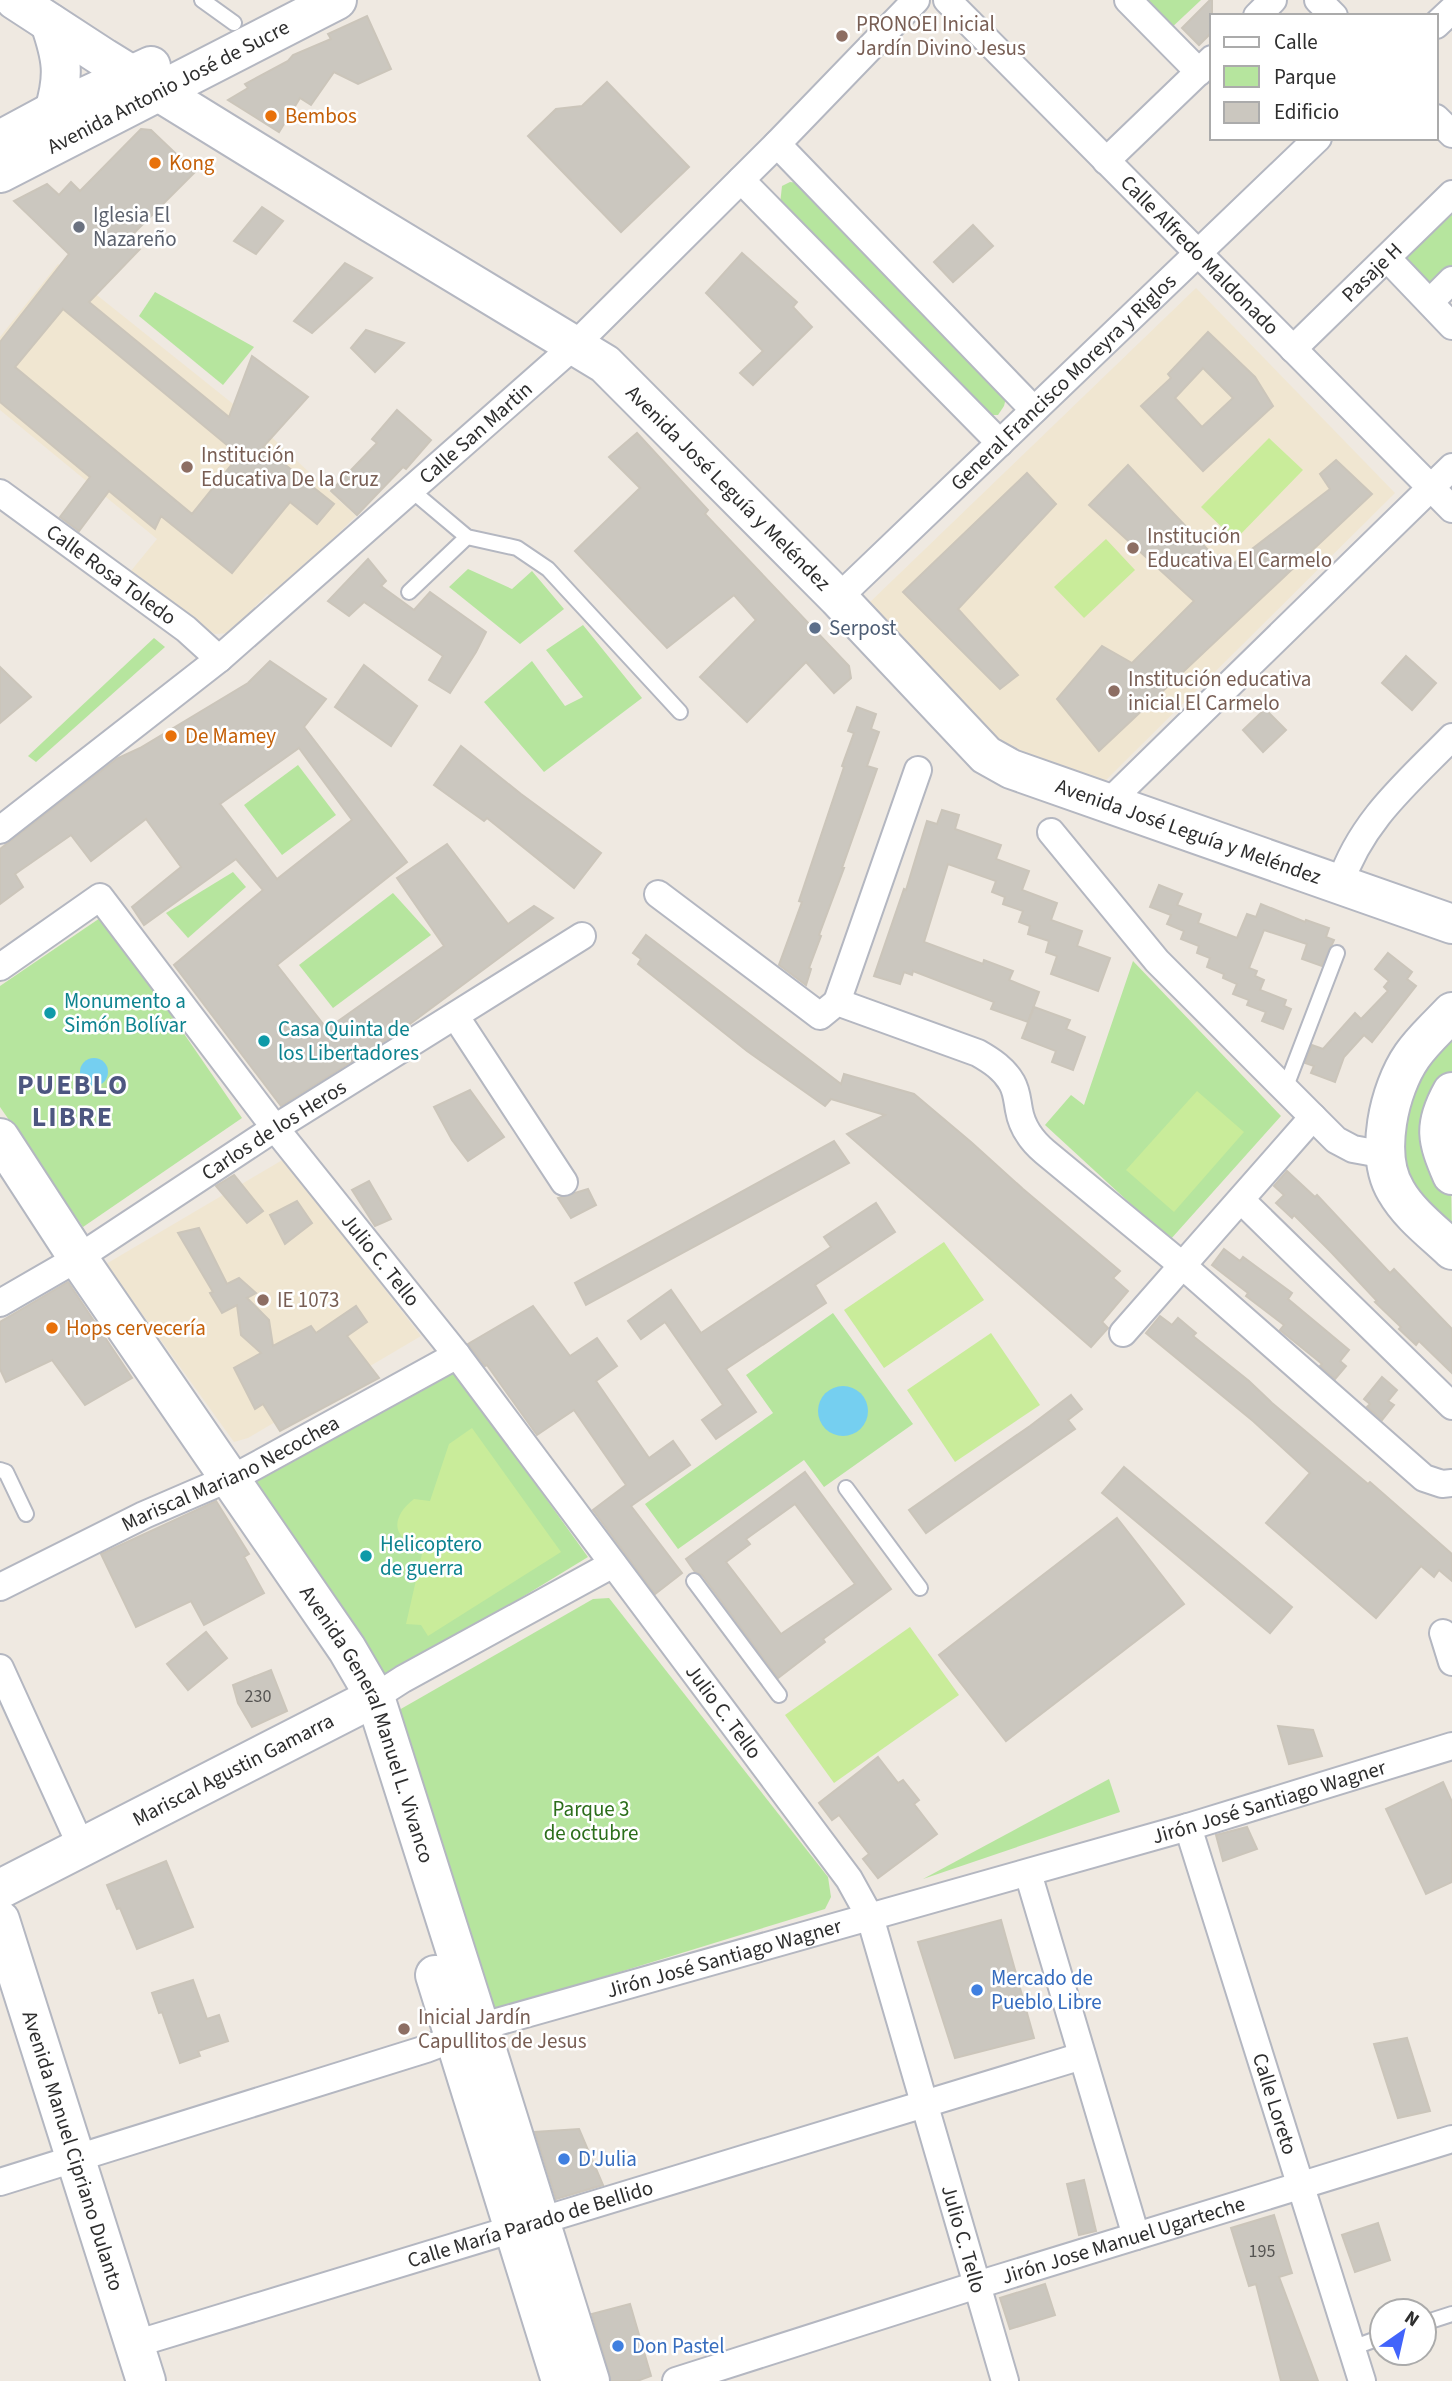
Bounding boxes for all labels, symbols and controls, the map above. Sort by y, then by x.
place label: PRONOEI Inicial Jardín Divino Jesus [856,9,1026,63]
street label: Avenida Antonio José de Sucre [42,12,295,161]
legend [1210,14,1438,140]
text: Calle [1274,27,1318,57]
marker: PRONOEI Inicial Jardín Divino Jesus [834,28,850,44]
text: Parque [1274,62,1336,92]
text: Edificio [1274,97,1339,127]
place label: Bembos [285,101,357,131]
marker: Bembos [263,108,279,124]
place label: Kong [169,148,215,178]
marker: Kong [147,155,163,171]
street label: Calle Alfredo Maldonado [1113,168,1286,342]
place label: Iglesia El Nazareño [93,200,177,254]
marker: Iglesia El Nazareño [71,219,87,235]
street label: Pasaje H [1335,235,1409,309]
street label: General Francisco Moreyra y Riglos [944,267,1183,498]
street label: Calle San Martin [412,374,539,491]
street label: Avenida José Leguía y Meléndez [619,378,838,597]
place label: Institución Educativa De la Cruz [201,440,378,494]
marker: Institución Educativa De la Cruz [179,459,195,475]
street label: Calle Rosa Toledo [40,517,183,632]
place label: Institución Educativa El Carmelo [1147,521,1332,575]
marker: Institución Educativa El Carmelo [1125,540,1141,556]
place label: Serpost [829,613,896,643]
marker: Serpost [807,620,823,636]
place label: Institución educativa inicial El Carmelo [1128,664,1311,718]
marker: Institución educativa inicial El Carmelo [1106,683,1122,699]
place label: De Mamey [185,721,276,751]
marker: De Mamey [163,728,179,744]
street label: Avenida José Leguía y Meléndez [1052,771,1325,892]
place label: Monumento a Simón Bolívar [64,986,187,1040]
marker: Monumento a Simón Bolívar [42,1005,58,1021]
place label: Casa Quinta de los Libertadores [278,1014,419,1068]
marker: Casa Quinta de los Libertadores [256,1033,272,1049]
district label: PUEBLO LIBRE [17,1065,129,1137]
street label: Carlos de los Heros [195,1072,352,1188]
street label: Julio C. Tello [334,1207,427,1313]
place label: IE 1073 [277,1285,340,1315]
marker: IE 1073 [255,1292,271,1308]
place label: Hops cervecería [66,1313,206,1343]
marker: Hops cervecería [44,1320,60,1336]
street label: Mariscal Mariano Necochea [116,1408,345,1539]
place label: Helicoptero de guerra [380,1529,482,1583]
marker: Helicoptero de guerra [358,1548,374,1564]
street label: Avenida General Manuel L. Vivanco [292,1579,442,1867]
street label: Julio C. Tello [678,1658,769,1765]
house number: 230 [245,1684,271,1709]
street label: Mariscal Agustin Gamarra [127,1705,339,1834]
street label: Jirón José Santiago Wagner [1149,1752,1390,1851]
park label: Parque 3 de octubre [544,1794,638,1848]
street label: Jirón José Santiago Wagner [603,1910,846,2005]
place label: Mercado de Pueblo Libre [991,1963,1102,2017]
marker: Mercado de Pueblo Libre [969,1982,985,1998]
place label: Inicial Jardín Capullitos de Jesus [418,2002,587,2056]
street label: Avenida Manuel Cipriano Dulanto [15,2007,131,2295]
marker: Inicial Jardín Capullitos de Jesus [396,2021,412,2037]
street label: Calle Loreto [1245,2049,1305,2158]
place label: D'Julia [578,2144,637,2174]
marker: D'Julia [556,2151,572,2167]
street label: Calle María Parado de Bellido [404,2172,657,2275]
street label: Julio C. Tello [934,2181,994,2297]
street label: Jirón Jose Manuel Ugarteche [998,2188,1249,2292]
house number: 195 [1249,2239,1275,2264]
north arrow [1368,2297,1438,2367]
text: N [1399,2304,1424,2334]
place label: Don Pastel [632,2331,725,2361]
marker: Don Pastel [610,2338,626,2354]

